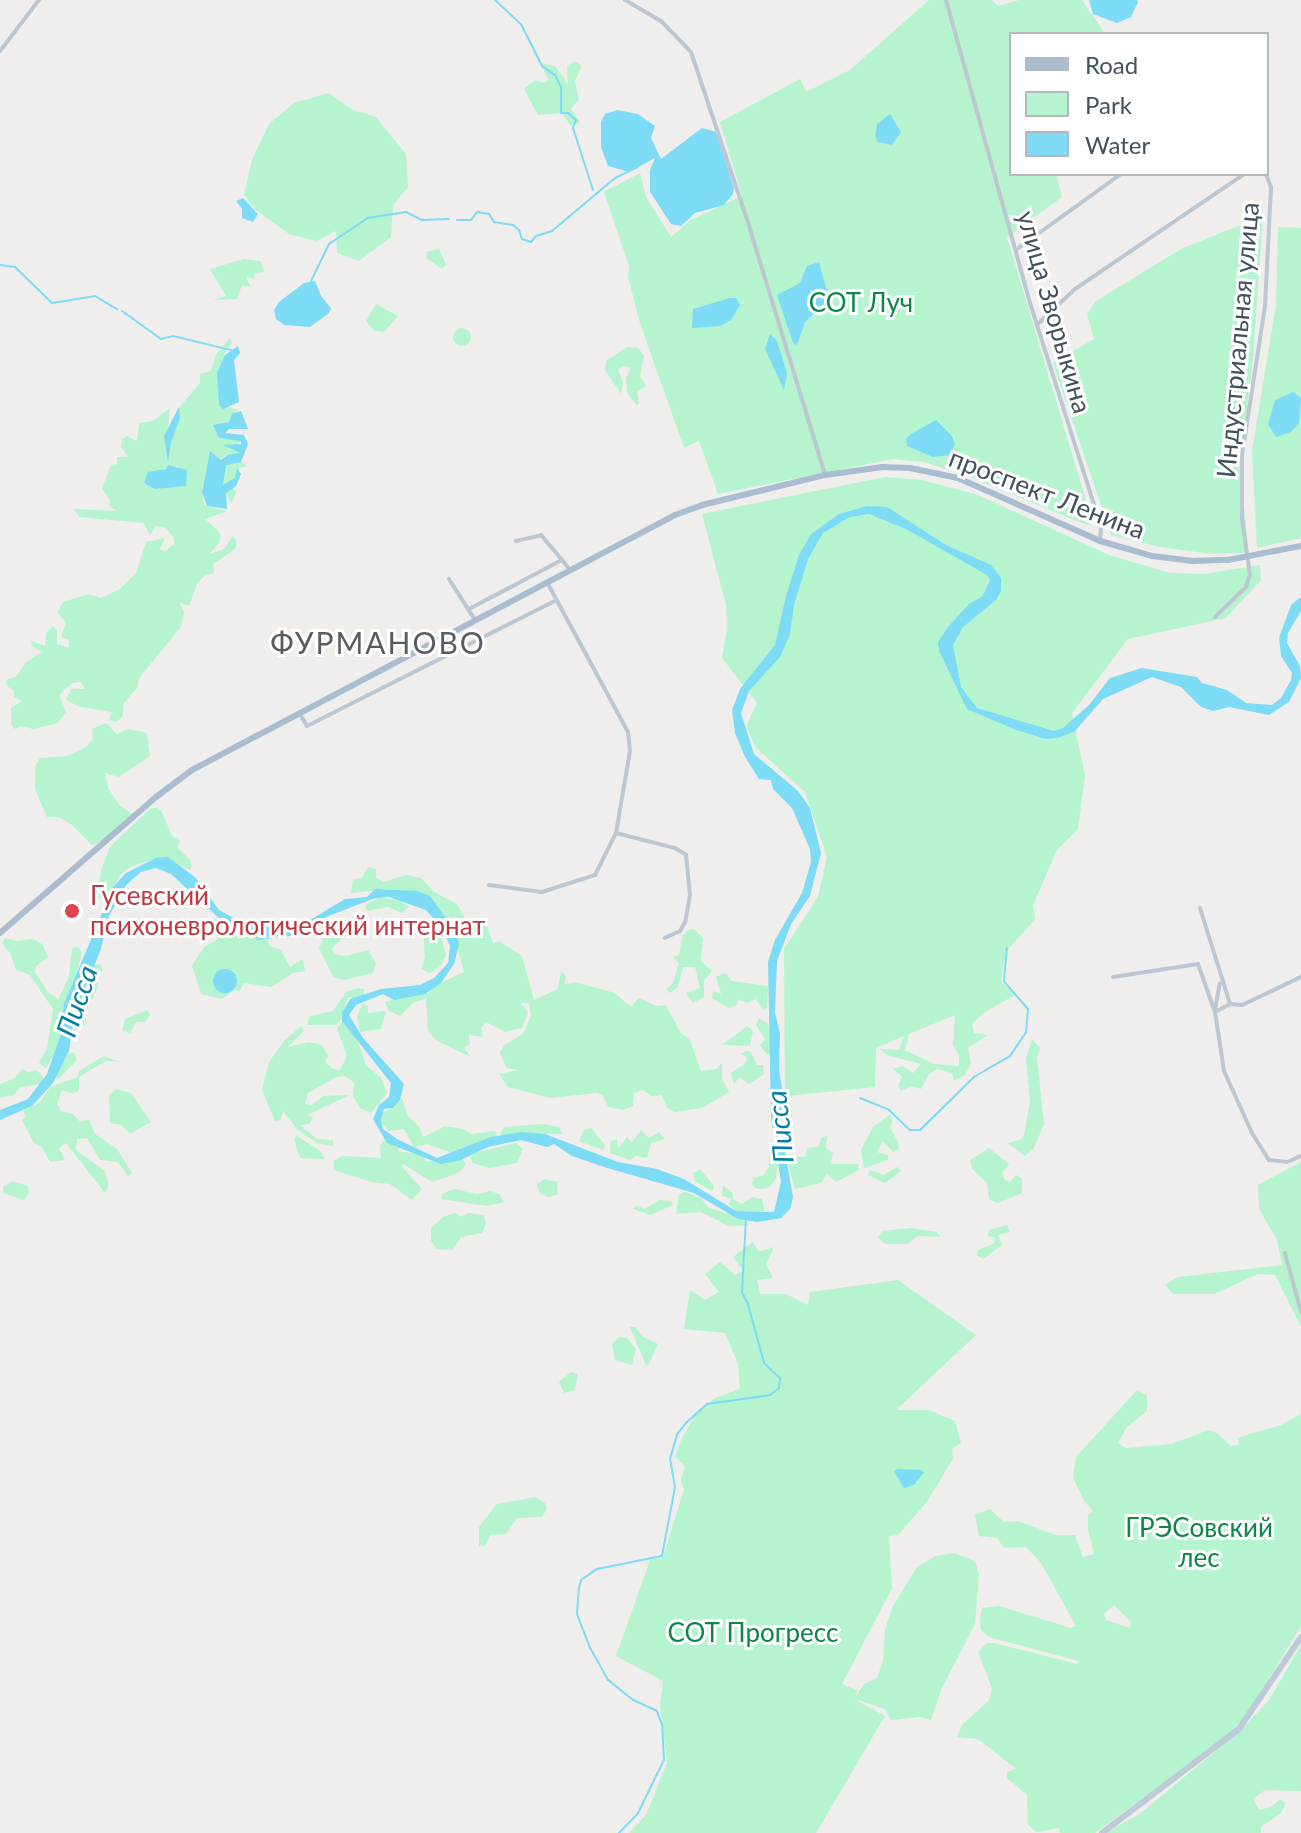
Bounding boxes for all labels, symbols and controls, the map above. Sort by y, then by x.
legend [1009,32,1269,176]
text: Road [1085,50,1138,79]
text: Park [1085,90,1132,119]
text: Water [1085,130,1150,159]
street label: Индустриальная улица [1210,201,1266,479]
street label: улица Зворыкина [1010,207,1098,417]
park label: СОТ Луч [809,287,913,319]
street label: проспект Ленина [945,442,1149,546]
district label: ФУРМАНОВО [270,624,486,660]
place label: Гусевский психоневрологический интернат [90,880,485,942]
marker: Гусевский психоневрологический интернат [61,900,83,922]
water label: Писса [48,961,104,1041]
water label: Писса [758,1089,800,1165]
park label: ГРЭСовский лес [1125,1512,1273,1574]
park label: СОТ Прогресс [668,1617,838,1649]

